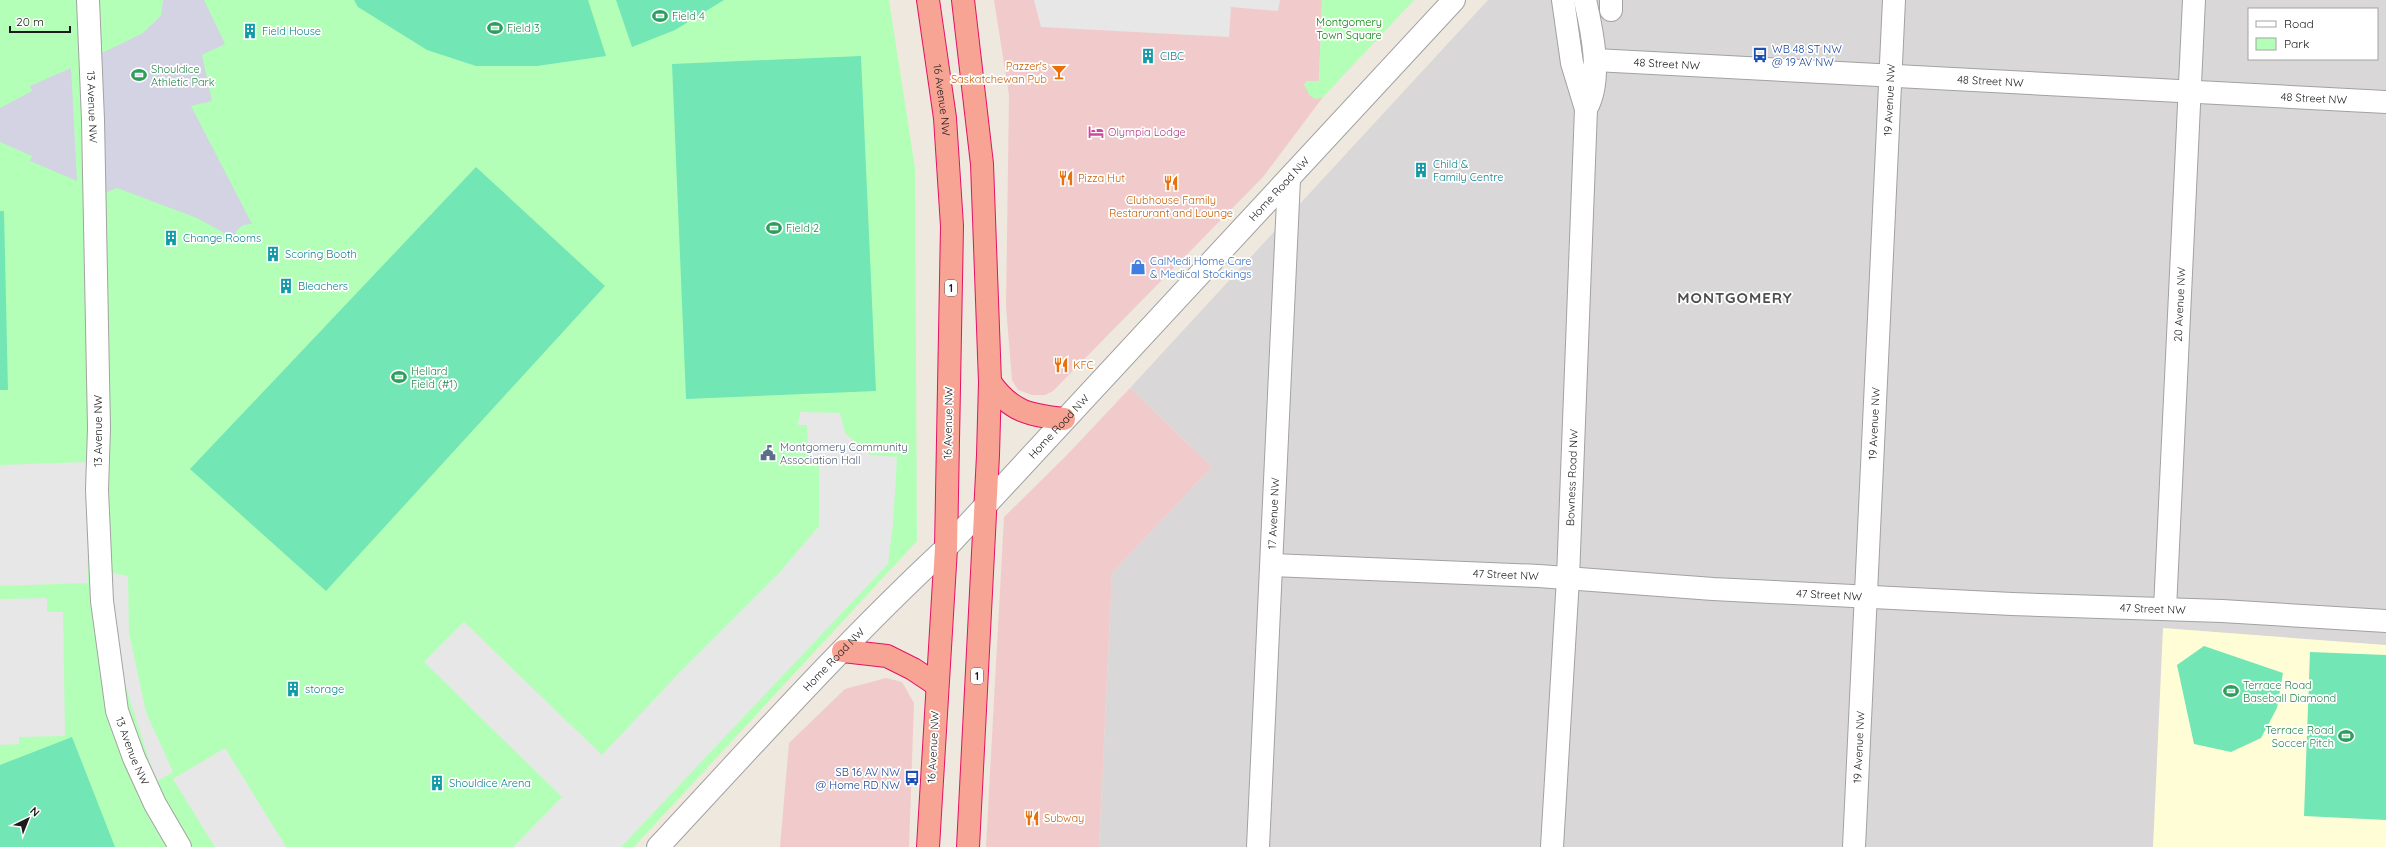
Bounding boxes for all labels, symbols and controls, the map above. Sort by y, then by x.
sports icon: Field 4 [651,7,669,25]
scale bar [10,8,70,34]
legend [2248,8,2378,60]
place label: Field 4 [672,9,705,23]
text: 20 m [16,14,44,29]
park label: Montgomery Town Square [1316,15,1382,42]
text: Road [2284,16,2314,31]
sports icon: Field 3 [486,19,504,37]
place label: Field 3 [507,21,540,35]
building icon: Field House [241,22,259,40]
place label: Field House [262,24,321,38]
text: Park [2284,36,2309,51]
place label: WB 48 ST NW @ 19 AV NW [1772,42,1842,69]
bus stop icon: WB 48 ST NW @ 19 AV NW [1751,46,1769,64]
building icon: CIBC [1139,47,1157,65]
place label: CIBC [1160,49,1184,63]
street label: 48 Street NW [1633,55,1701,73]
place label: Pazzer's Saskatchewan Pub [951,59,1047,86]
place label: Shouldice Athletic Park [151,62,215,89]
street label: 16 Avenue NW [930,63,953,137]
bar icon: Pazzer's Saskatchewan Pub [1050,63,1068,81]
street label: 19 Avenue NW [1881,63,1898,136]
sports icon: Shouldice Athletic Park [130,66,148,84]
street label: 13 Avenue NW [84,71,100,143]
street label: 48 Street NW [1957,72,2024,90]
street label: 48 Street NW [2280,89,2348,107]
hotel icon: Olympia Lodge [1087,123,1105,141]
place label: Olympia Lodge [1108,125,1186,139]
street label: Home Road NW [1246,153,1312,224]
place label: Child & Family Centre [1433,157,1503,184]
building icon: Child & Family Centre [1412,161,1430,179]
restaurant icon: Pizza Hut [1057,169,1075,187]
place label: Pizza Hut [1078,171,1125,185]
restaurant icon: Clubhouse Family Restarurant and Lounge [1162,174,1180,192]
place label: Clubhouse Family Restarurant and Lounge [1109,193,1233,220]
sports icon: Field 2 [765,219,783,237]
place label: Field 2 [786,221,819,235]
building icon: Change Rooms [162,229,180,247]
place label: Change Rooms [183,231,261,245]
building icon: Scoring Booth [264,245,282,263]
place label: Scoring Booth [285,247,357,261]
place label: CalMedi Home Care & Medical Stockings [1150,254,1252,281]
shop icon: CalMedi Home Care & Medical Stockings [1129,258,1147,276]
street label: 20 Avenue NW [2171,266,2188,342]
building icon: Bleachers [277,277,295,295]
place label: Bleachers [298,279,348,293]
road number: 1 [945,280,957,296]
district label: MONTGOMERY [1677,288,1793,307]
restaurant icon: KFC [1052,356,1070,374]
place label: KFC [1073,358,1094,372]
place label: Hellard Field (#1) [411,364,457,391]
sports icon: Hellard Field (#1) [390,368,408,386]
street label: 16 Avenue NW [940,386,956,459]
street label: 19 Avenue NW [1865,387,1883,460]
street label: Home Road NW [1025,391,1092,462]
street label: 13 Avenue NW [91,395,105,467]
street label: Bowness Road NW [1563,428,1581,526]
place label: Montgomery Community Association Hall [780,440,908,467]
public building icon: Montgomery Community Association Hall [759,444,777,462]
street label: 17 Avenue NW [1265,477,1282,550]
street label: 47 Street NW [1473,566,1539,583]
street label: 47 Street NW [1796,586,1863,603]
street label: 47 Street NW [2120,601,2186,617]
street label: Home Road NW [800,624,868,694]
road number: 1 [971,668,983,684]
place label: Terrace Road Baseball Diamond [2243,678,2336,705]
building icon: storage [284,680,302,698]
place label: storage [305,682,344,696]
sports icon: Terrace Road Baseball Diamond [2222,682,2240,700]
street label: 16 Avenue NW [924,710,942,783]
street label: 19 Avenue NW [1850,710,1867,784]
street label: 13 Avenue NW [113,715,152,787]
place label: Terrace Road Soccer Pitch [2265,723,2334,750]
sports icon: Terrace Road Soccer Pitch [2337,727,2355,745]
place label: SB 16 AV NW @ Home RD NW [816,765,900,792]
bus stop icon: SB 16 AV NW @ Home RD NW [903,769,921,787]
building icon: Shouldice Arena [428,774,446,792]
place label: Shouldice Arena [449,776,531,790]
north arrow [8,799,48,839]
text: N [27,804,43,820]
restaurant icon: Subway [1023,809,1041,827]
place label: Subway [1044,811,1084,825]

